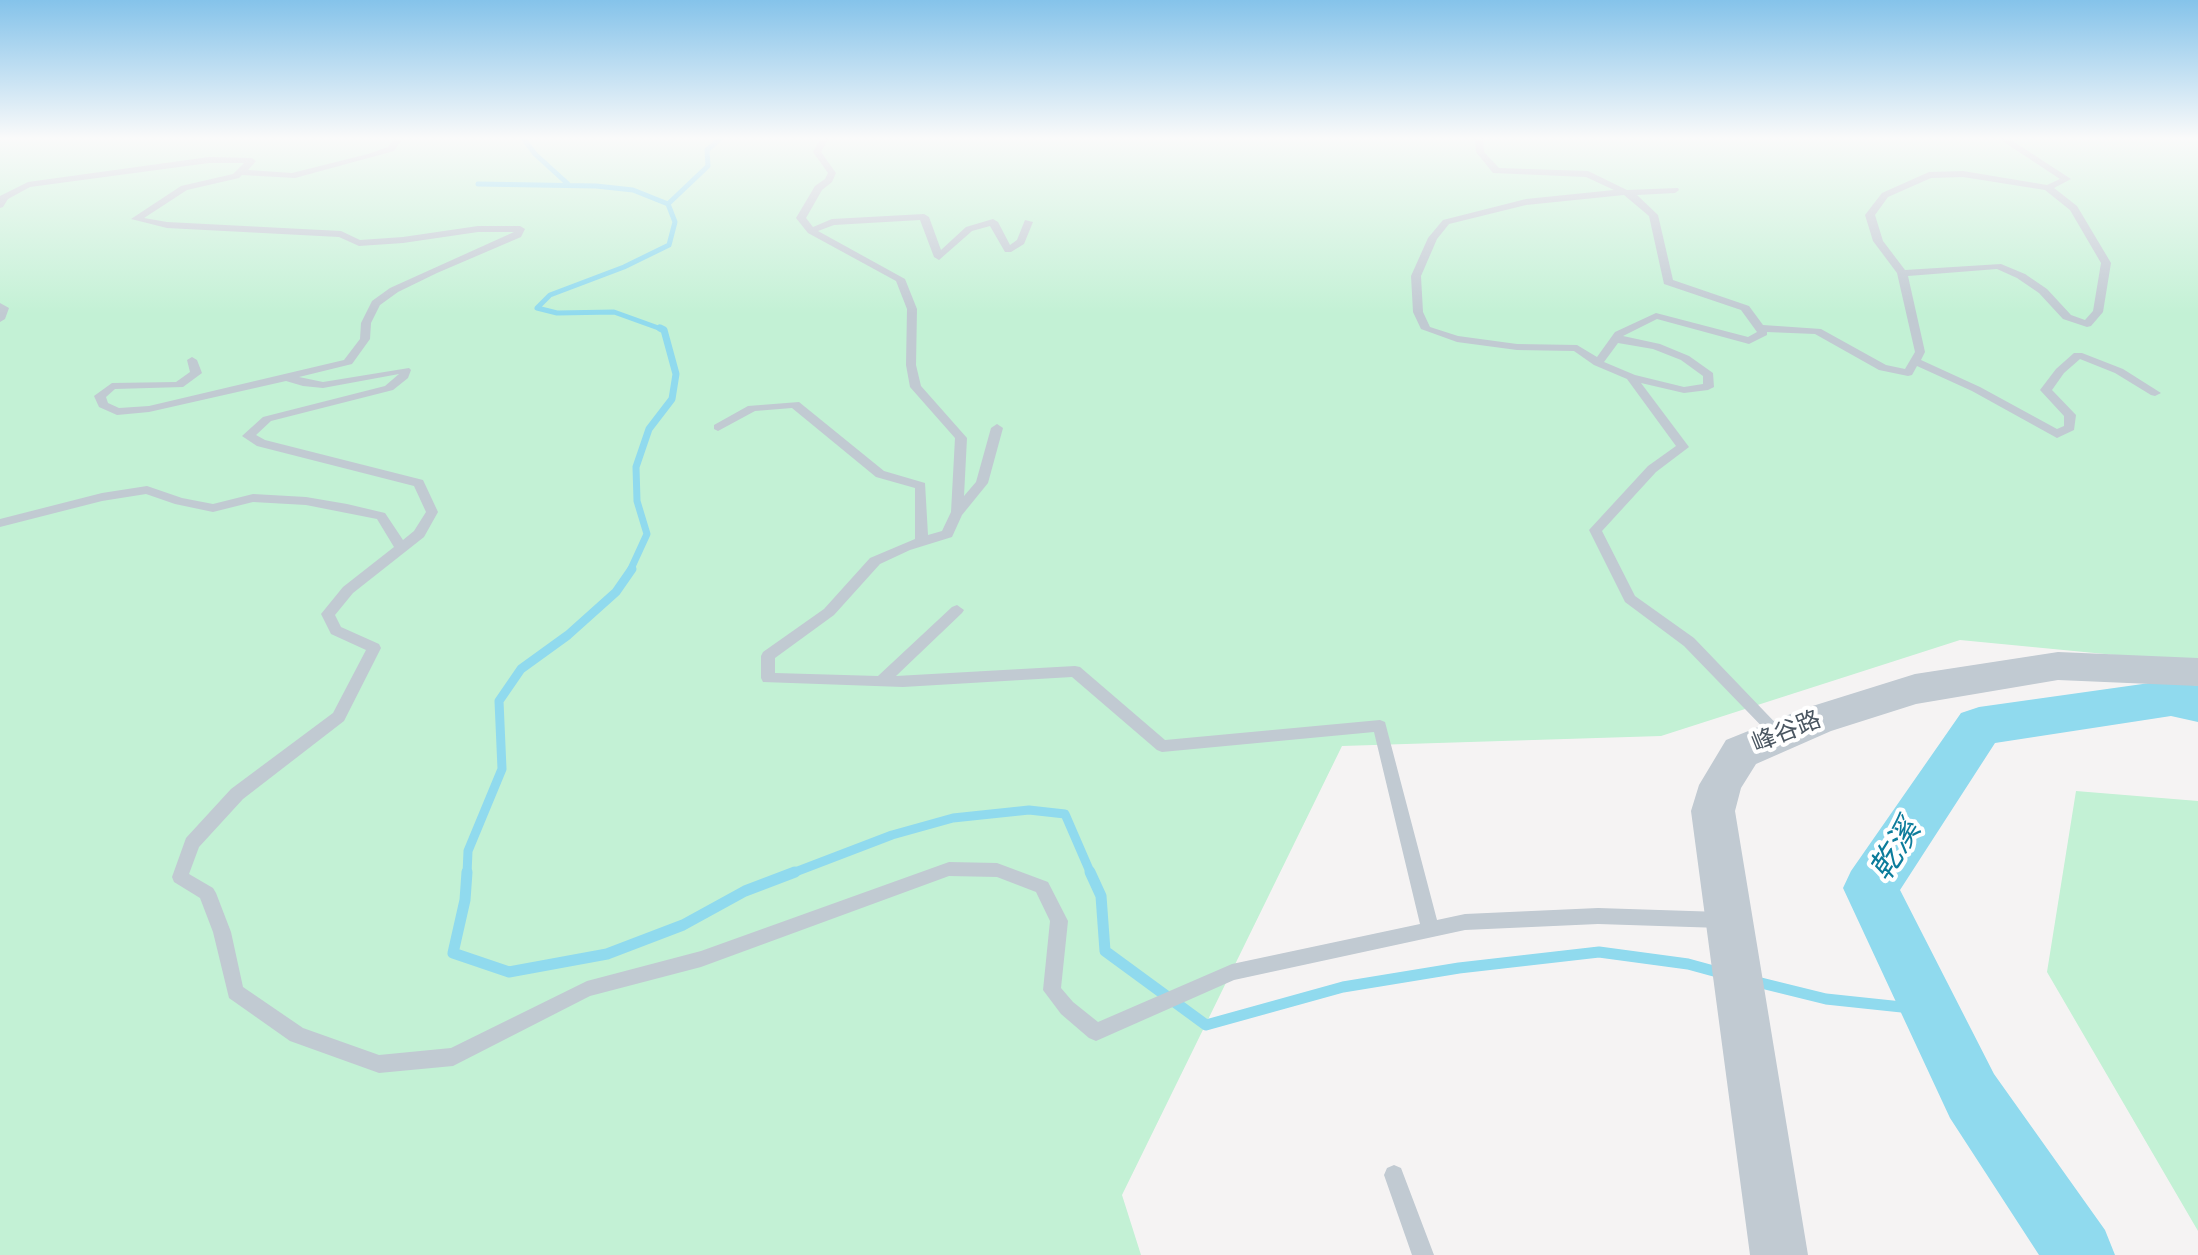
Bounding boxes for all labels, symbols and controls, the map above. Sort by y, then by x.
street label: 峰谷路 [1748,706,1826,760]
water label: 乾溪 [1864,814,1930,888]

